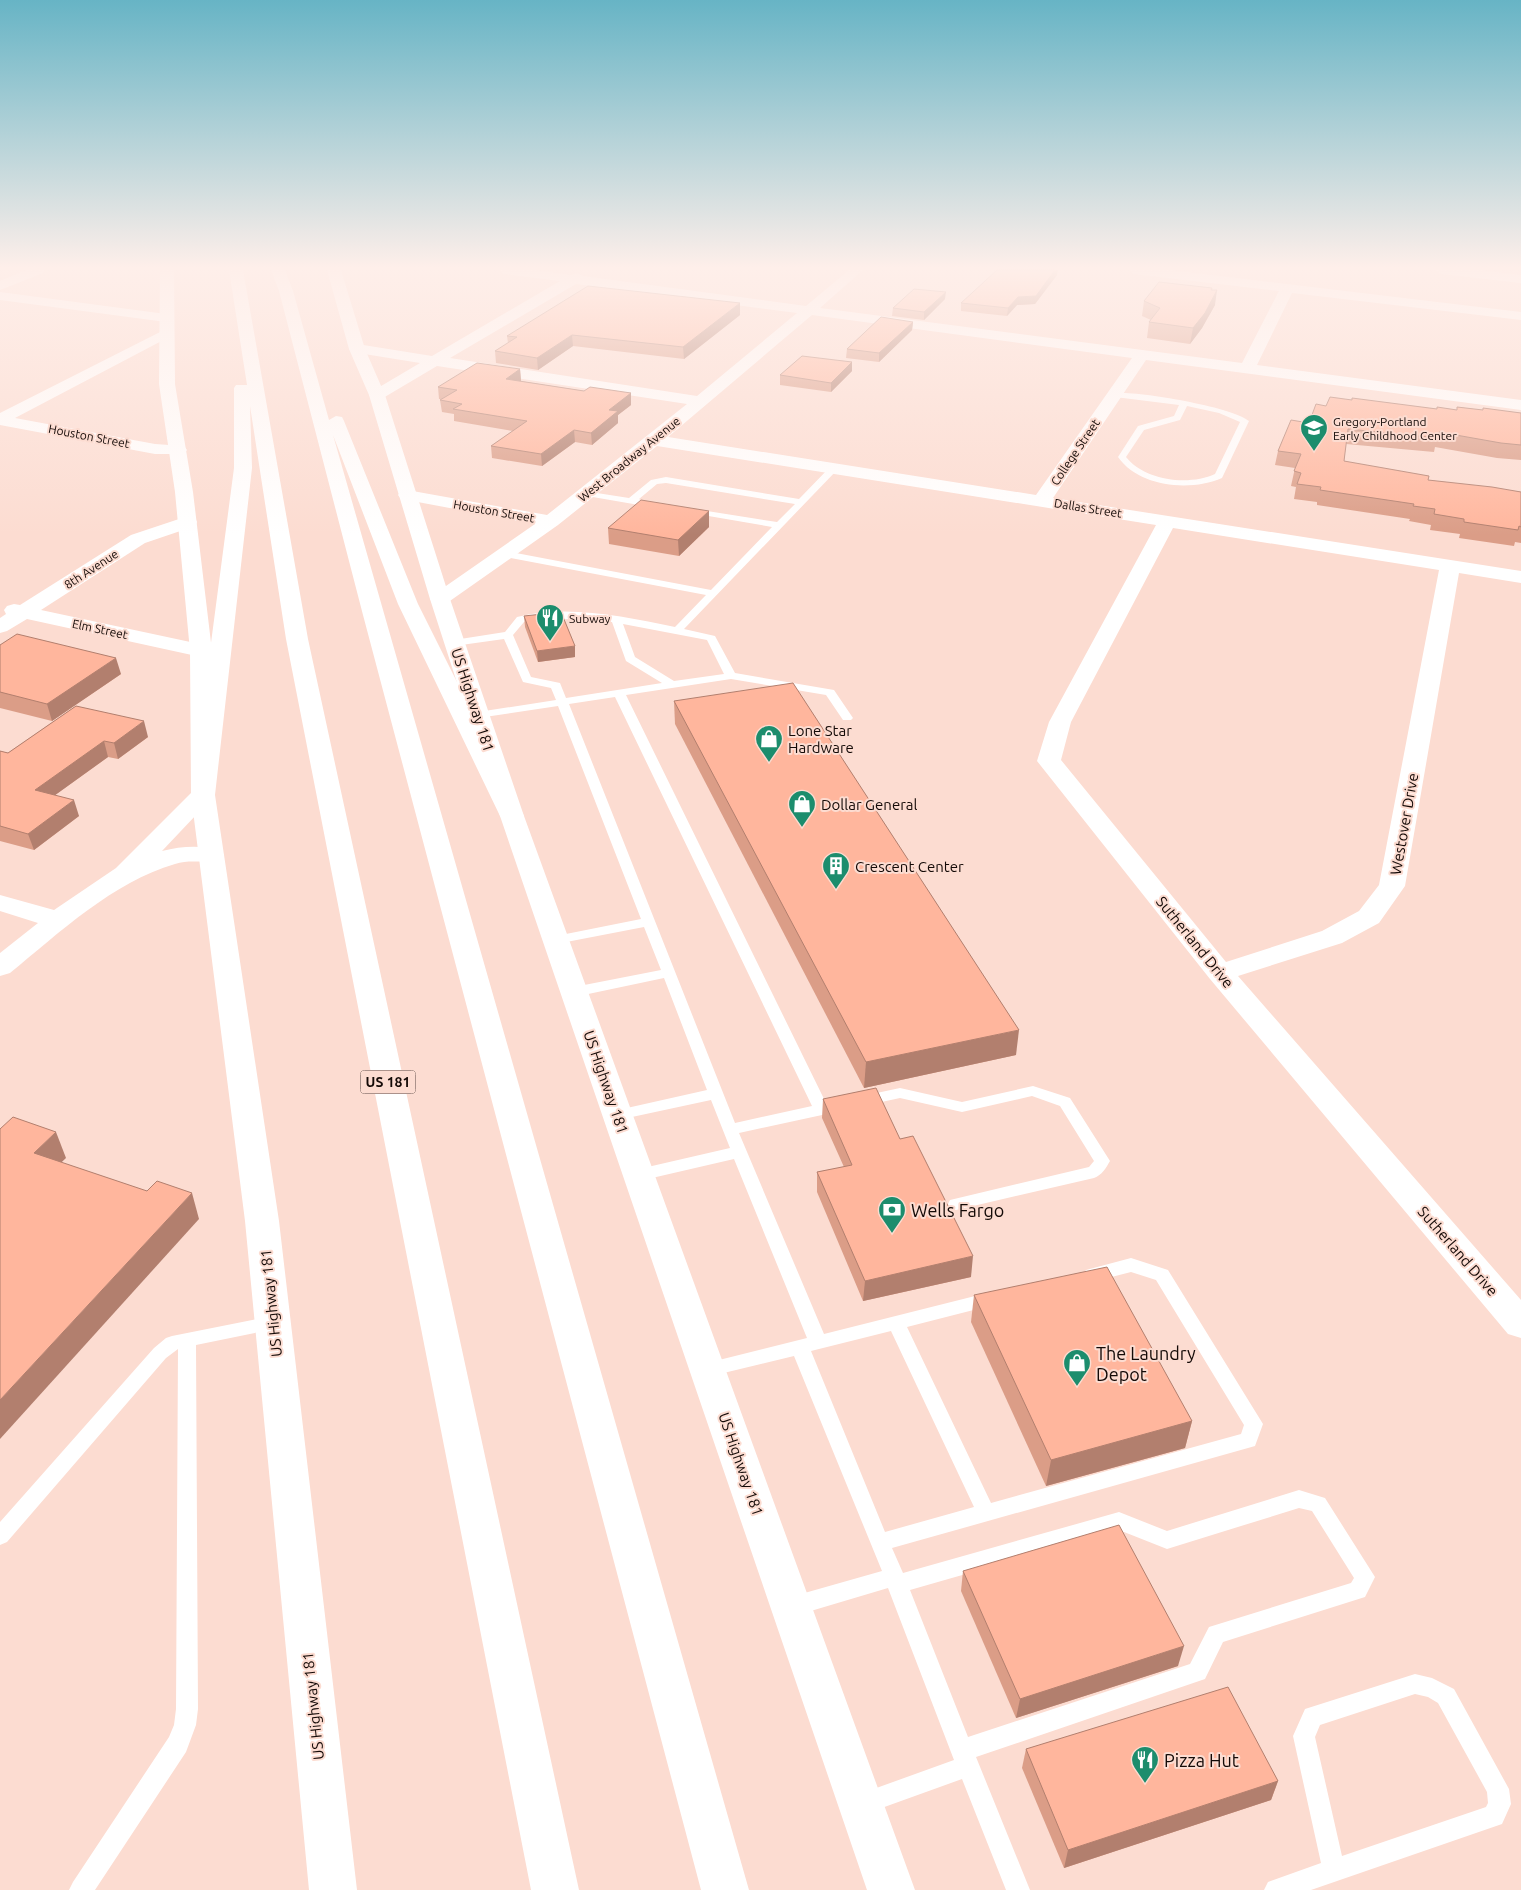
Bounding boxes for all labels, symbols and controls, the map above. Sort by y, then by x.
school or university icon: Gregory-Portland Early Childhood Center [1299,413,1329,452]
street label: West Broadway Avenue [576,414,682,504]
place label: Gregory-Portland Early Childhood Center [1333,415,1457,442]
street label: College Street [1048,416,1102,488]
street label: Houston Street [47,422,131,450]
street label: Dallas Street [1053,496,1123,520]
street label: Houston Street [452,497,536,525]
street label: 8th Avenue [62,547,120,591]
restaurant icon: Subway [535,603,565,642]
place label: Subway [569,612,611,625]
street label: Elm Street [71,617,129,641]
street label: US Highway 181 [448,646,498,754]
place label: Lone Star Hardware [788,722,854,756]
shop icon: Lone Star Hardware [754,724,784,763]
street label: Westover Drive [1387,772,1421,876]
shop icon: Dollar General [787,789,817,828]
place label: Dollar General [821,796,918,813]
building icon: Crescent Center [821,851,851,890]
place label: Crescent Center [855,858,964,875]
street label: Sutherland Drive [1153,893,1237,991]
street label: US Highway 181 [580,1028,632,1136]
road number: US 181 [360,1070,416,1094]
bank icon: Wells Fargo [877,1195,907,1234]
place label: Wells Fargo [911,1200,1004,1220]
street label: Sutherland Drive [1415,1203,1501,1299]
street label: US Highway 181 [257,1248,285,1358]
place label: The Laundry Depot [1096,1343,1196,1384]
shop icon: The Laundry Depot [1062,1348,1092,1387]
street label: US Highway 181 [715,1410,767,1518]
street label: US Highway 181 [299,1651,327,1761]
restaurant icon: Pizza Hut [1130,1745,1160,1784]
place label: Pizza Hut [1164,1750,1239,1770]

